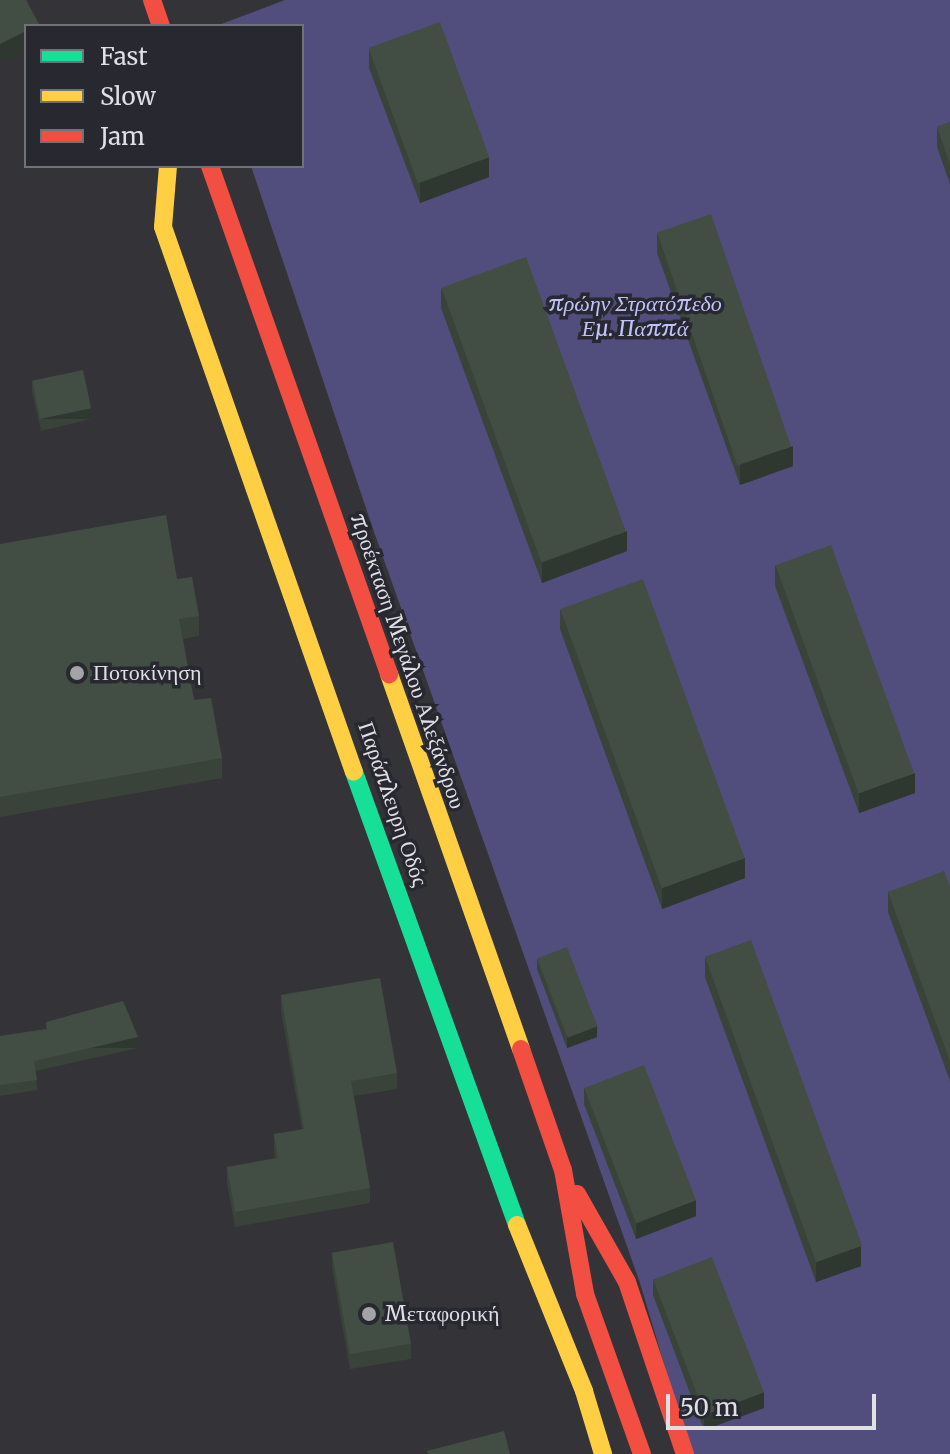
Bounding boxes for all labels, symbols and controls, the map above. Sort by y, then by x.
legend [24,24,304,168]
text: Fast [100,41,148,72]
text: Slow [100,81,156,112]
text: Jam [100,121,145,152]
park label: πρώην Στρατόπεδο Εμ. Παππά [548,290,722,342]
street label: προέκταση Μεγάλου Αλεξάνδρου [345,510,471,812]
place label: Ποτοκίνηση [93,660,202,686]
marker: Ποτοκίνηση [68,664,86,682]
street label: Παράπλευρη Οδός [353,718,433,890]
place label: Μεταφορική [385,1301,500,1327]
marker: Μεταφορική [360,1305,378,1323]
scale bar [670,1378,880,1428]
text: 50 m [680,1392,739,1423]

